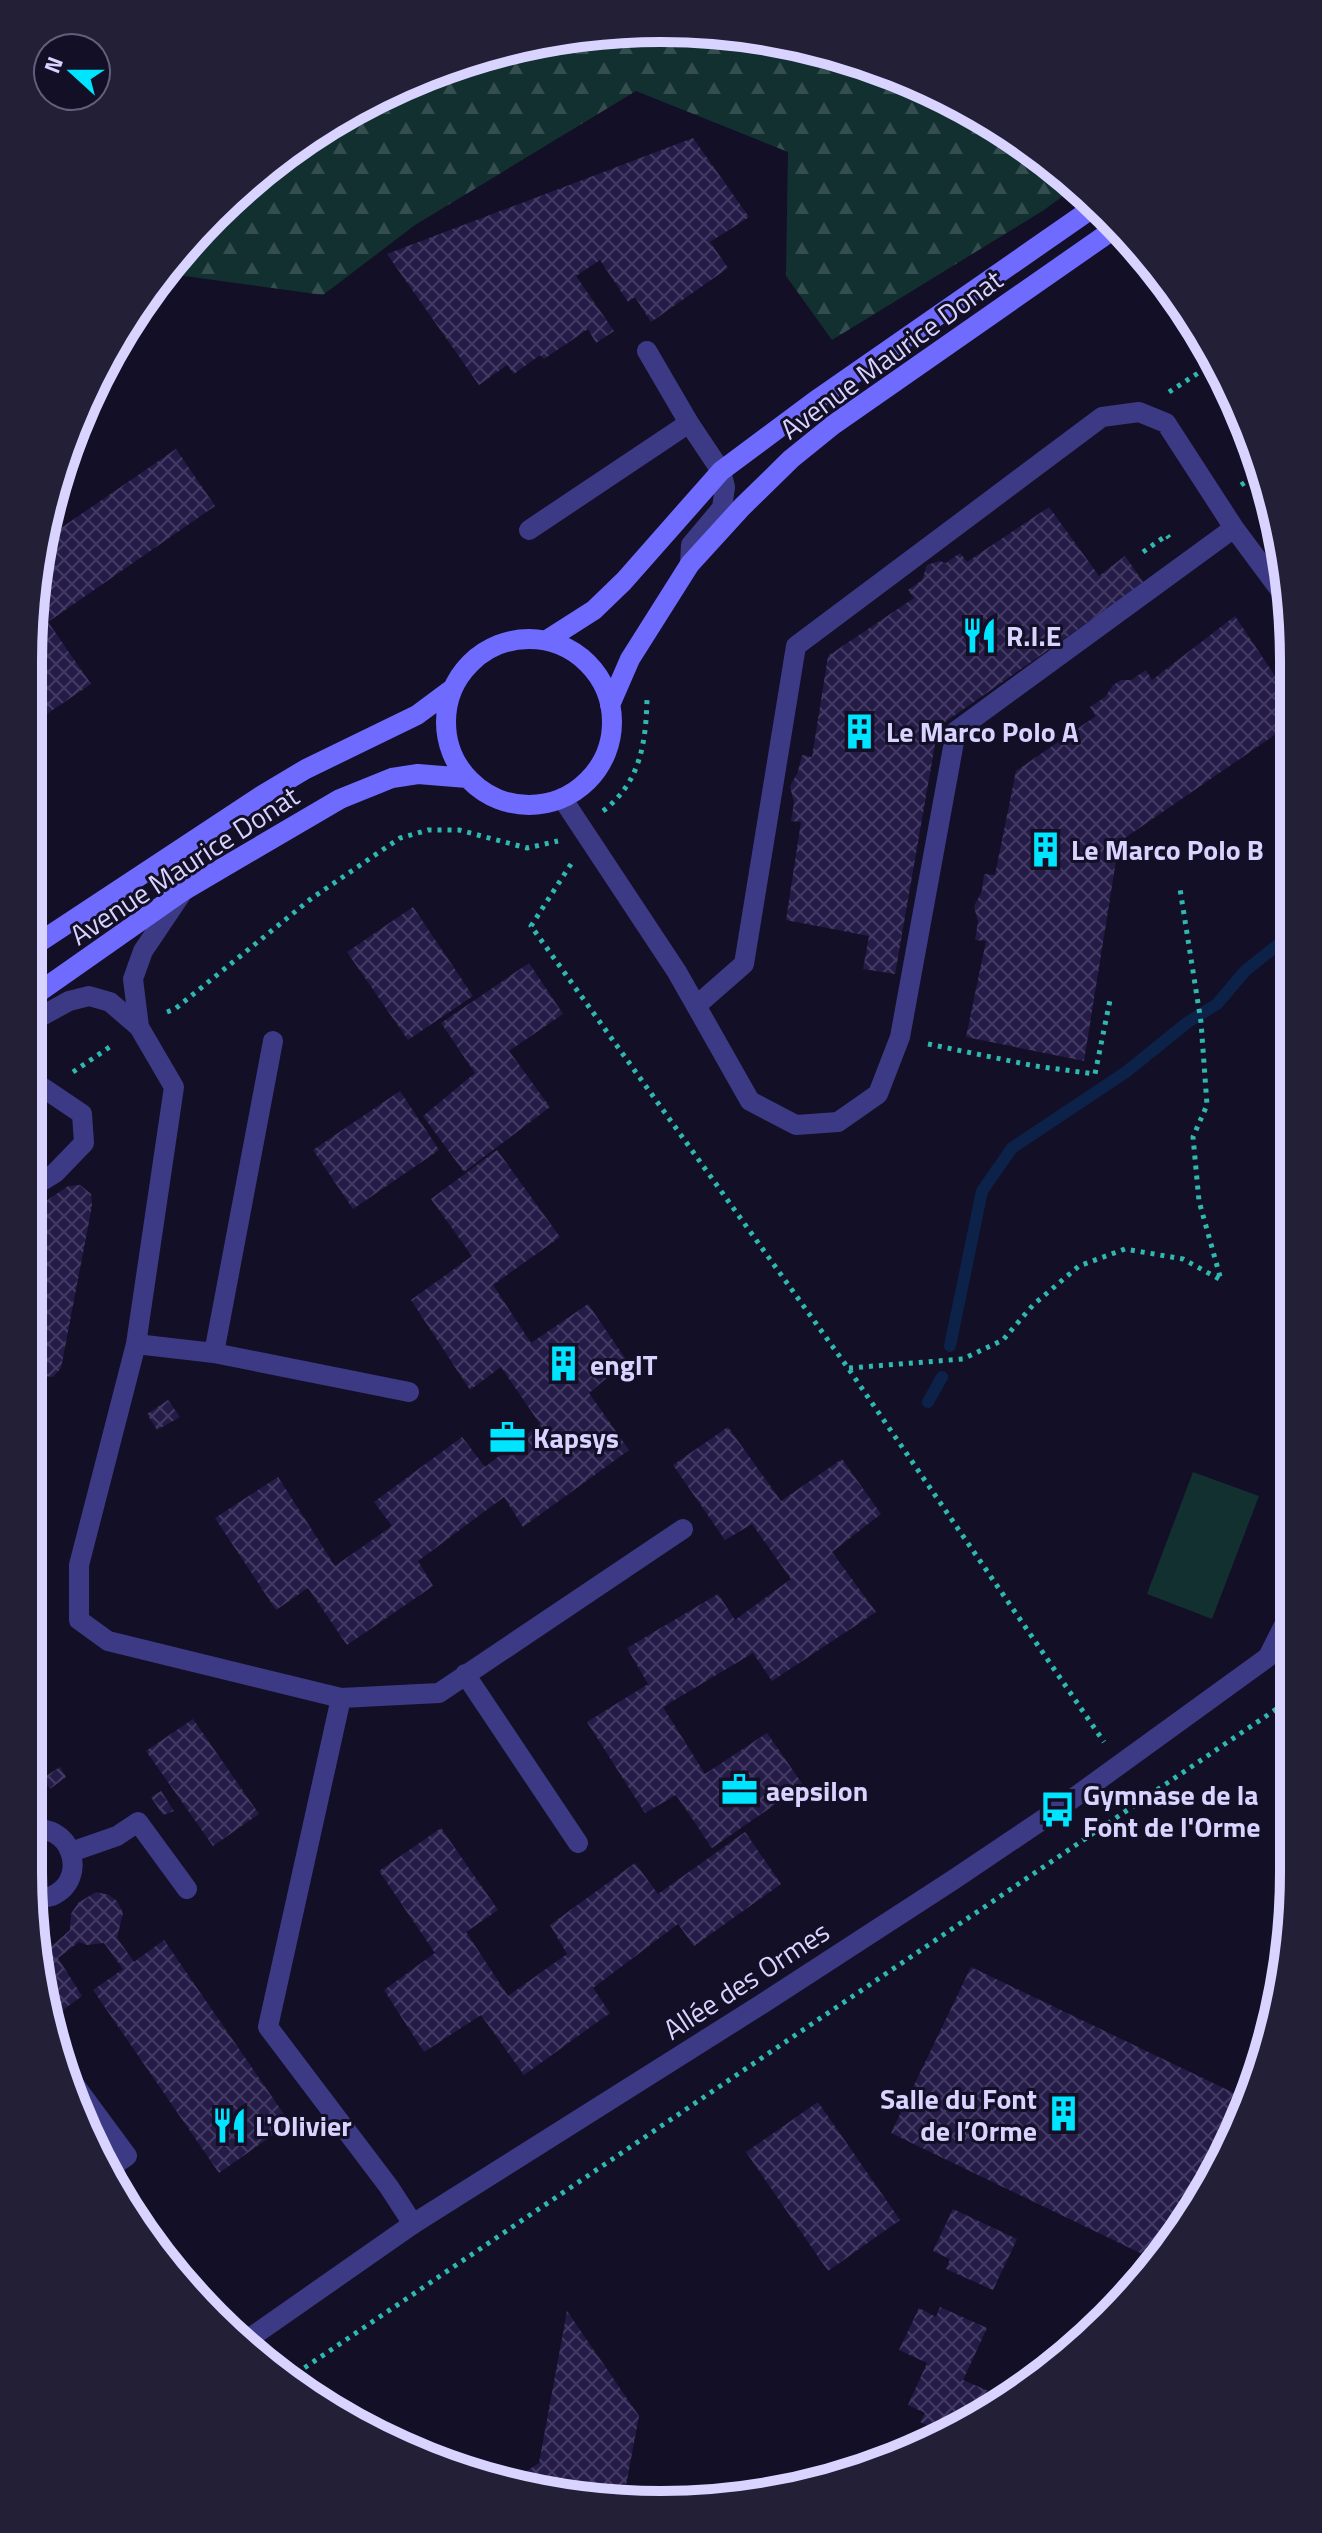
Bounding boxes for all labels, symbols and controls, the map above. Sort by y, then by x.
north arrow [32,32,112,112]
text: N [35,52,72,78]
street label: Avenue Maurice Donat [771,258,1011,450]
place label: R.I.E [1006,614,1061,657]
restaurant icon: R.I.E [961,616,999,654]
place label: Le Marco Polo A [886,710,1079,753]
building icon: Le Marco Polo A [841,712,879,750]
street label: Avenue Maurice Donat [61,774,307,955]
place label: Le Marco Polo B [1071,828,1264,871]
building icon: Le Marco Polo B [1026,830,1064,868]
place label: engIT [590,1343,658,1386]
building icon: engIT [545,1345,583,1383]
place label: Kapsys [533,1416,619,1459]
office icon: Kapsys [488,1418,526,1456]
place label: aepsilon [766,1769,868,1812]
office icon: aepsilon [721,1771,759,1809]
place label: Gymnase de la Font de l'Orme [1083,1773,1261,1848]
bus stop icon: Gymnase de la Font de l'Orme [1038,1791,1076,1829]
street label: Allée des Ormes [654,1910,838,2050]
place label: Salle du Font de l’Orme [880,2077,1037,2152]
building icon: Salle du Font de l’Orme [1044,2095,1082,2133]
place label: L'Olivier [255,2104,352,2147]
restaurant icon: L'Olivier [210,2106,248,2144]

